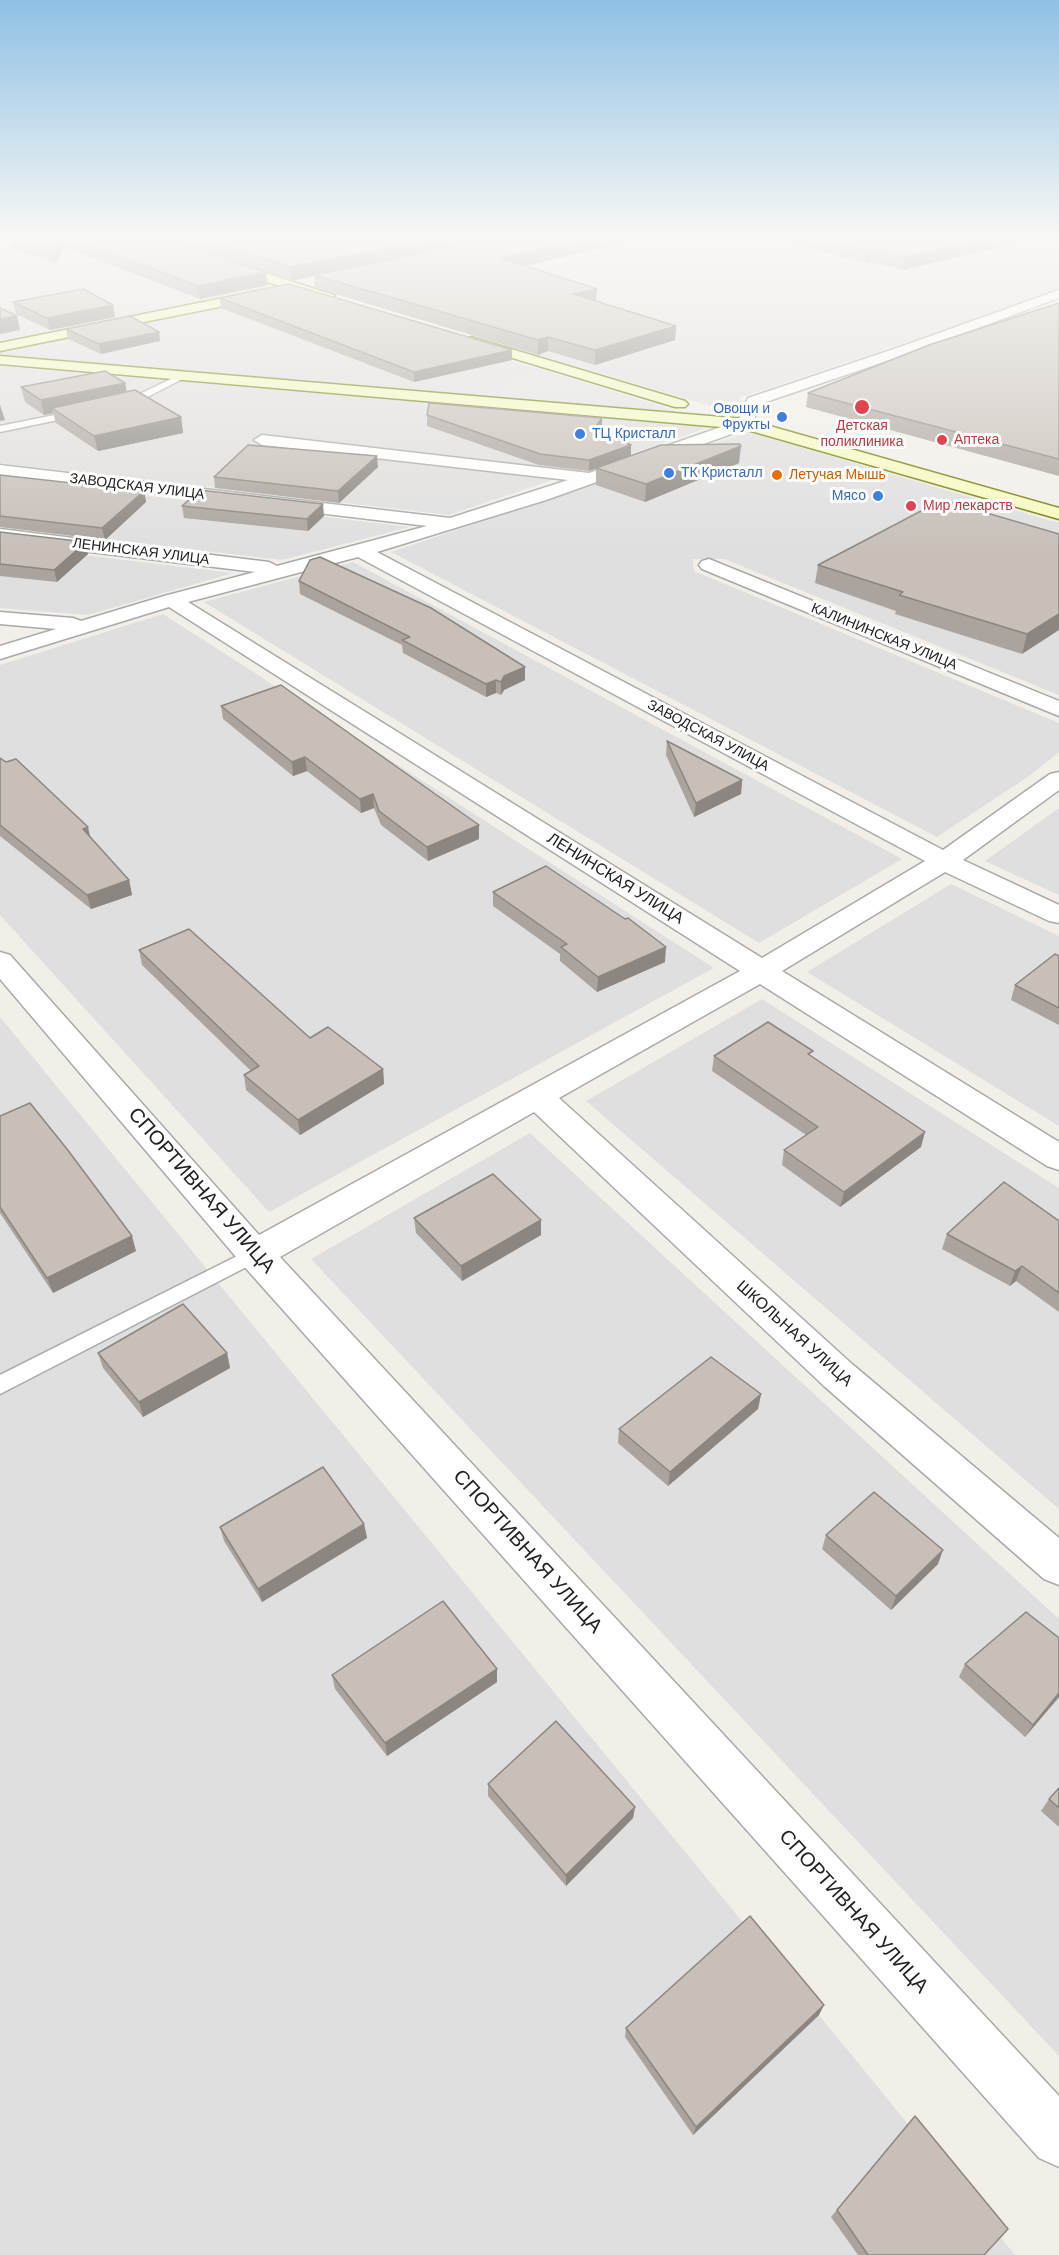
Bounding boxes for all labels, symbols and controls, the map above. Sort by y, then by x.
marker: Детская поликлиника [853,398,871,416]
place label: Овощи и Фрукты [713,401,770,434]
marker: Овощи и Фрукты [775,410,789,424]
place label: Детская поликлиника [820,418,904,450]
place label: ТЦ Кристалл [592,426,676,442]
marker: ТЦ Кристалл [573,427,587,441]
place label: Аптека [954,432,999,448]
marker: Аптека [935,433,949,447]
place label: ТК Кристалл [681,465,763,481]
marker: ТК Кристалл [662,466,676,480]
place label: Летучая Мышь [789,467,886,483]
marker: Летучая Мышь [770,468,784,482]
street label: ЗАВОДСКАЯ УЛИЦА [69,470,205,504]
place label: Мясо [832,488,866,504]
marker: Мясо [871,489,885,503]
place label: Мир лекарств [923,498,1013,514]
marker: Мир лекарств [904,499,918,513]
street label: ЛЕНИНСКАЯ УЛИЦА [72,535,210,569]
street label: КАЛИНИНСКАЯ УЛИЦА [808,600,960,674]
street label: ЗАВОДСКАЯ УЛИЦА [644,697,772,775]
street label: ЛЕНИНСКАЯ УЛИЦА [543,829,687,929]
street label: СПОРТИВНАЯ УЛИЦА [122,1103,280,1279]
street label: ШКОЛЬНАЯ УЛИЦА [732,1277,856,1391]
street label: СПОРТИВНАЯ УЛИЦА [447,1465,607,1639]
street label: СПОРТИВНАЯ УЛИЦА [773,1825,933,1999]

